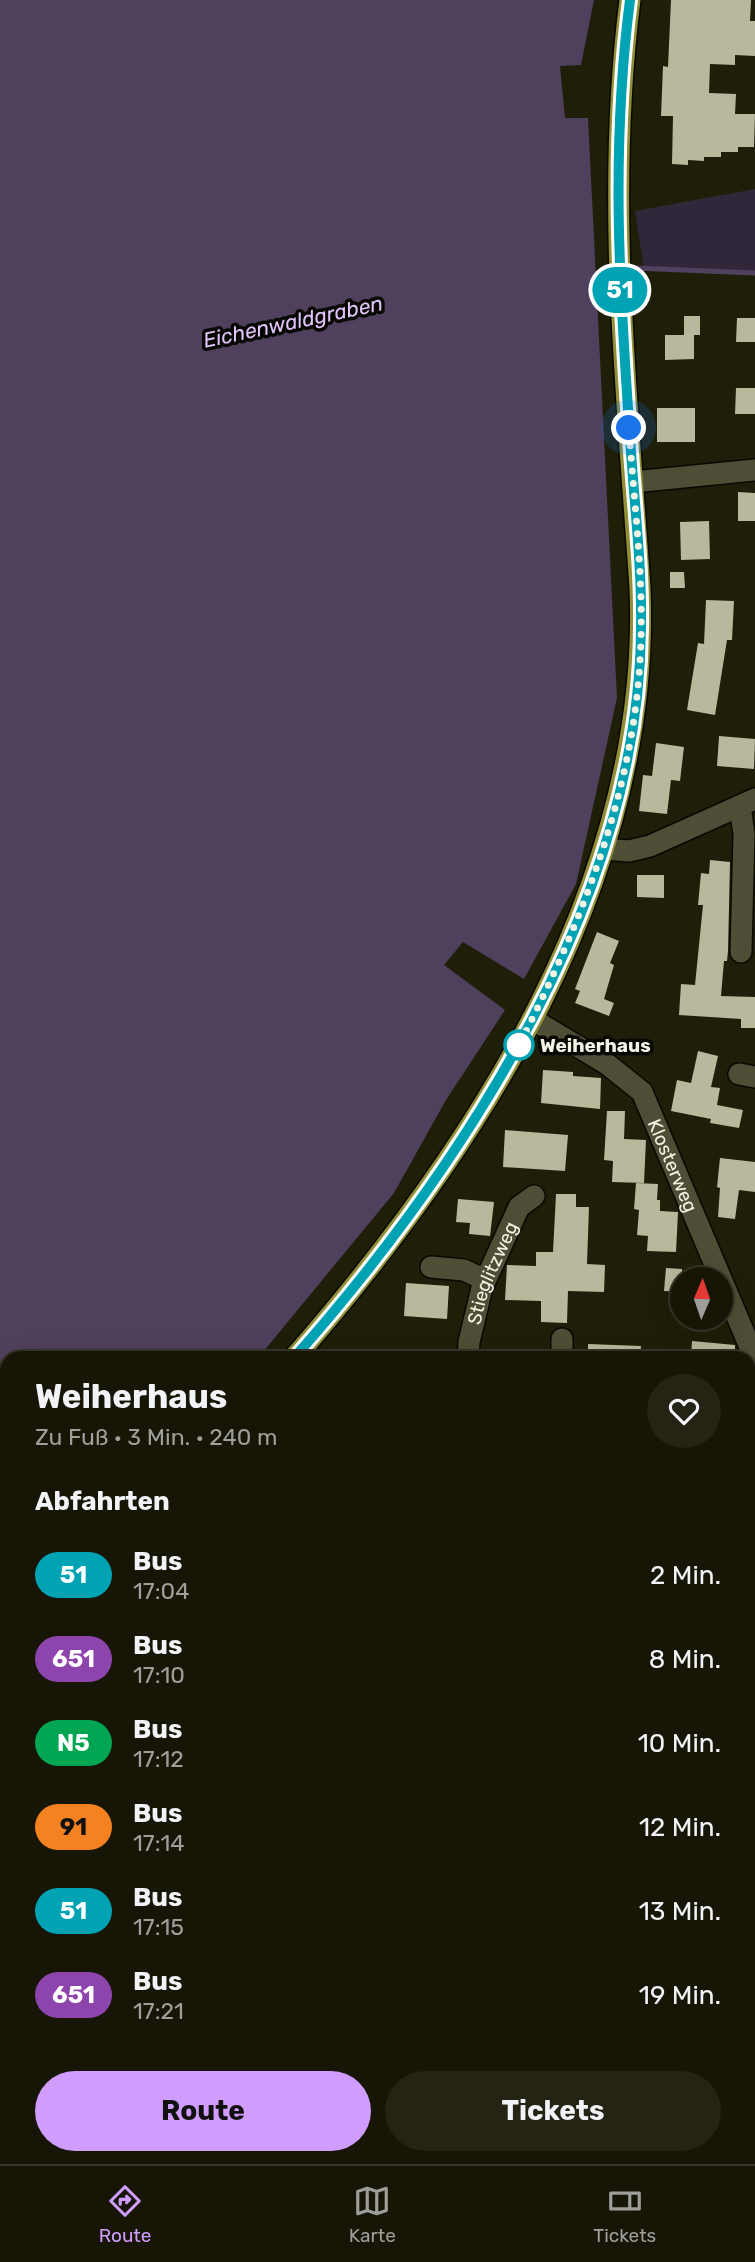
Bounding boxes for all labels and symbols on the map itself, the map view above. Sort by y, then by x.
line badge: 51 [588,267,652,313]
water label: Eichenwaldgraben [201,290,385,353]
your location [611,410,646,445]
marker: Weiherhaus [504,1030,534,1060]
place label: Weiherhaus [540,1034,651,1057]
street label: Klosterweg [643,1116,702,1216]
street label: Stieglitzweg [463,1218,523,1327]
north arrow [670,1267,733,1330]

